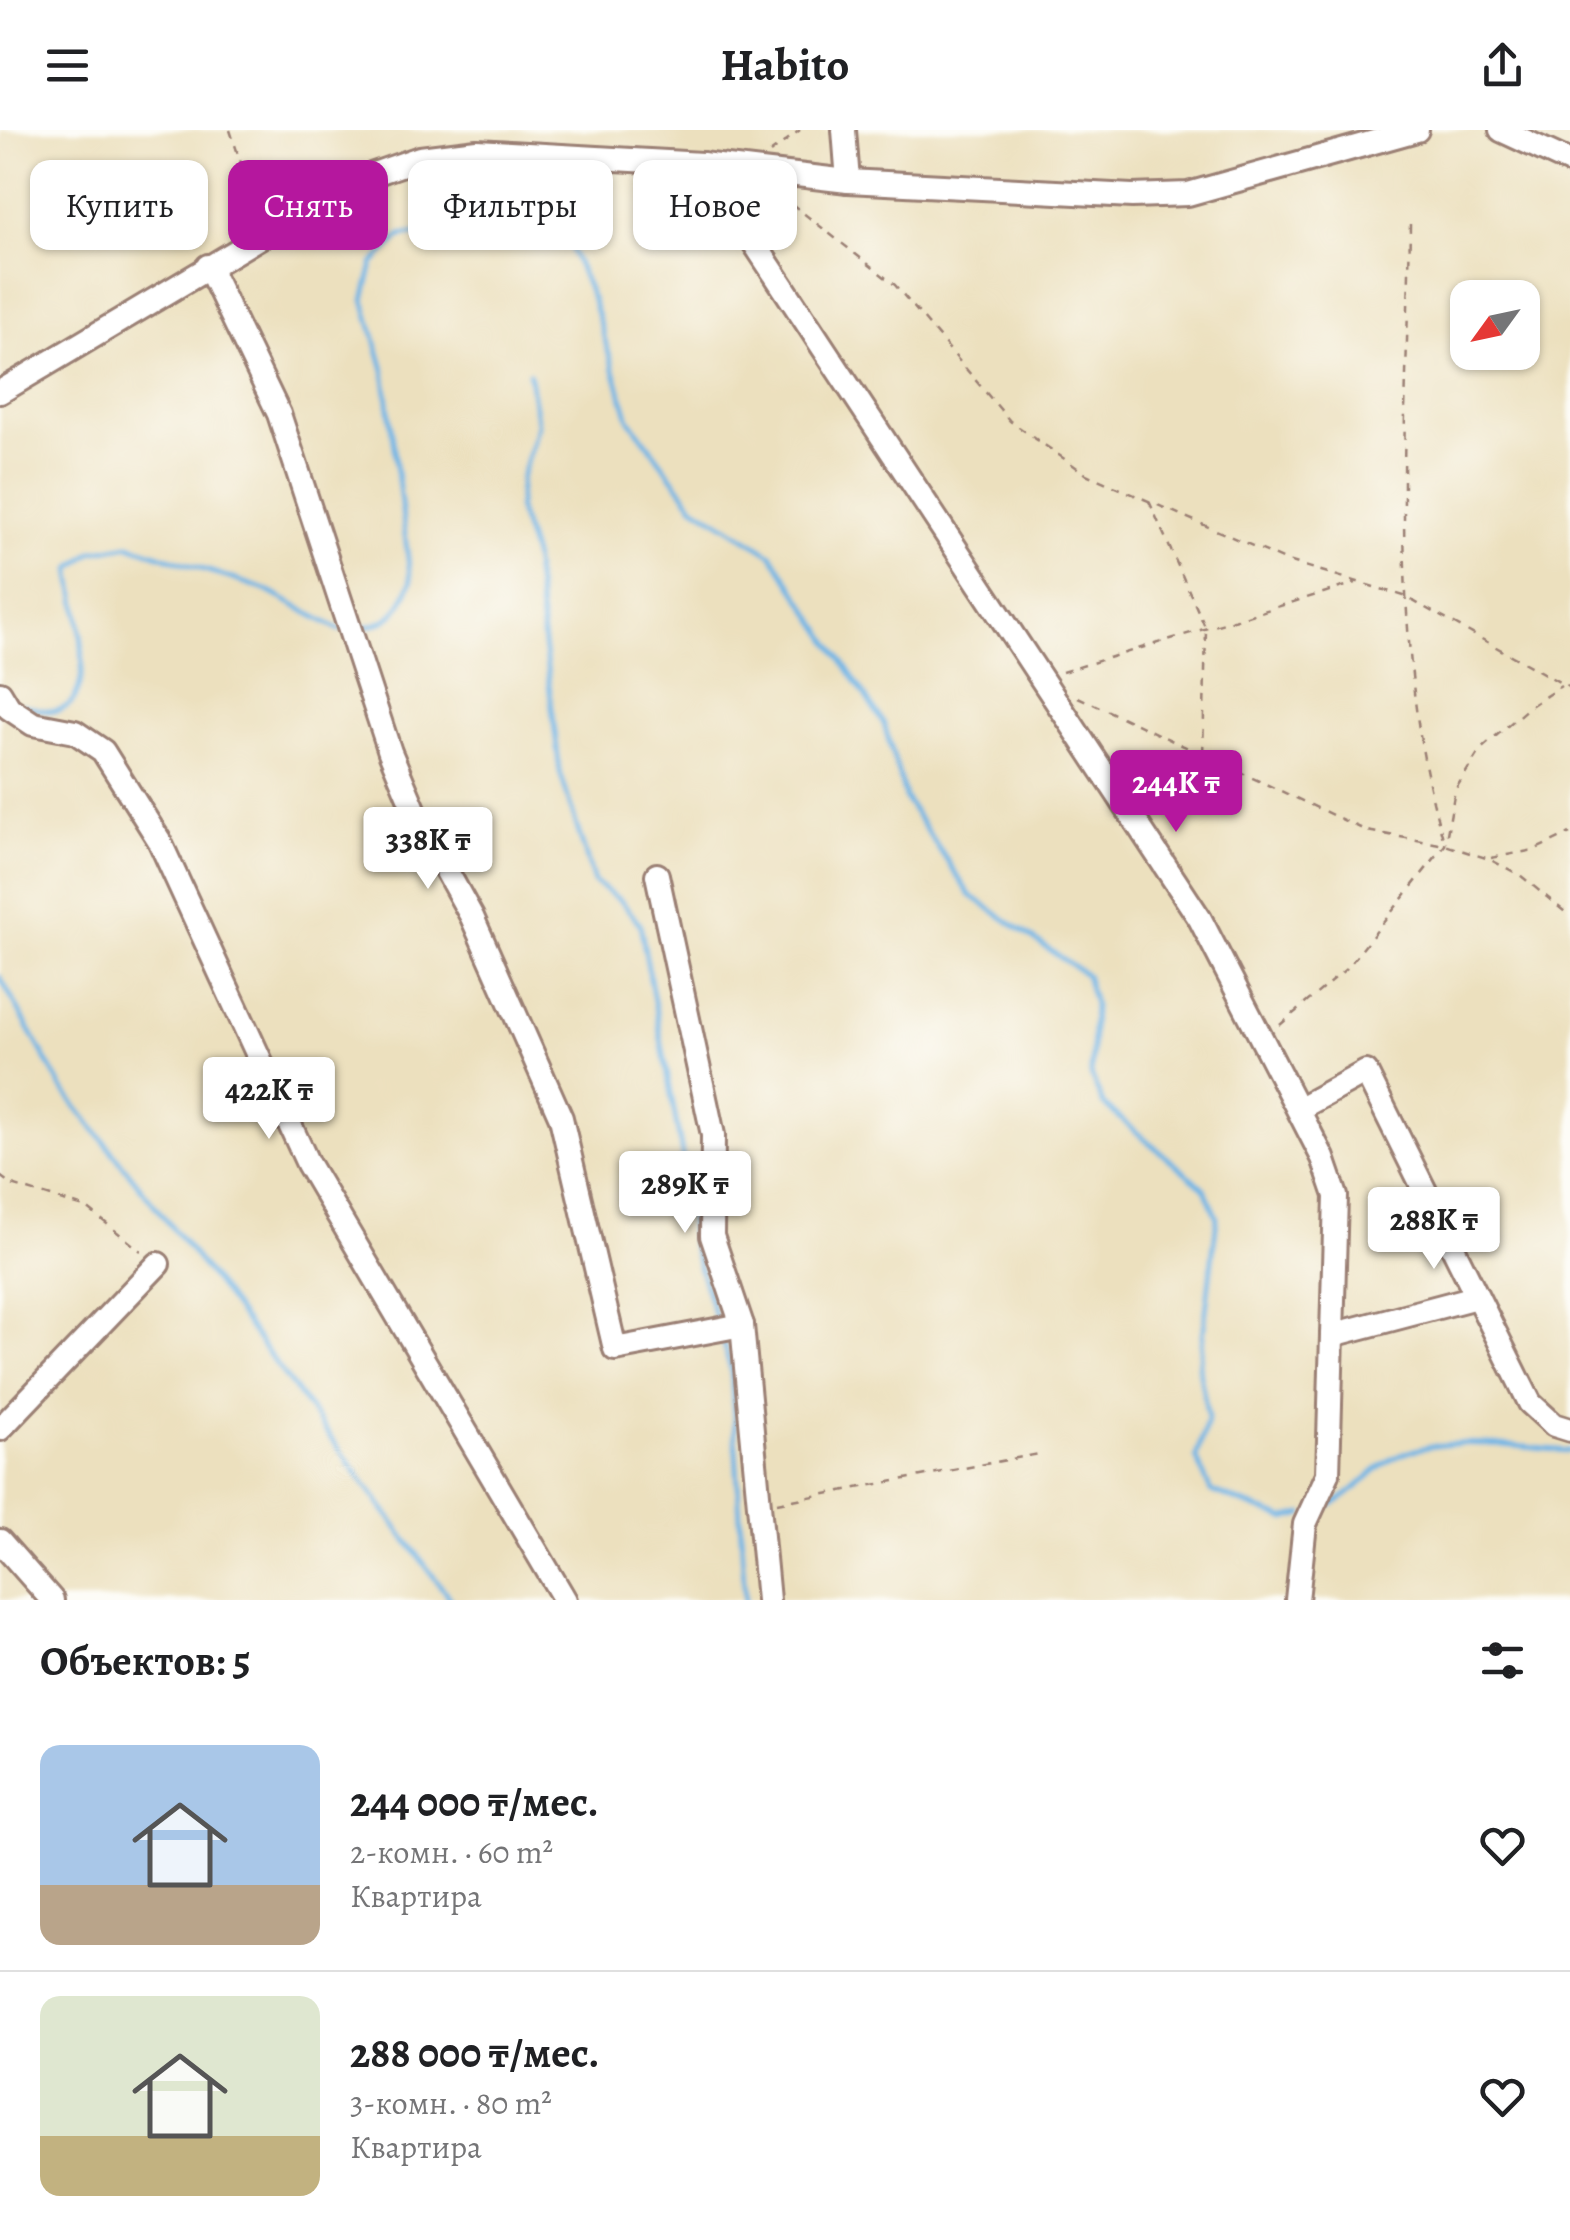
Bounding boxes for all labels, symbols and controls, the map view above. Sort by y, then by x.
text: Habito [720,34,850,96]
icon: menu [40,38,95,93]
icon: share [1475,38,1530,93]
chip: Купить [30,160,208,250]
chip: Снять [228,160,388,250]
chip: Фильтры [408,160,613,250]
chip: Новое [633,160,797,250]
north arrow [1450,280,1540,370]
map controls [1450,280,1540,370]
pin: 244K ₸ [1095,750,1257,835]
text: 244K ₸ [1132,760,1220,804]
pin: 338K ₸ [347,807,509,892]
text: 338K ₸ [385,817,471,861]
pin: 422K ₸ [188,1057,350,1142]
text: 422K ₸ [225,1067,313,1111]
pin: 289K ₸ [604,1151,766,1236]
text: 289K ₸ [641,1161,729,1205]
pin: 288K ₸ [1353,1187,1515,1272]
text: 288K ₸ [1390,1197,1478,1241]
text: Объектов: 5 [40,1632,251,1689]
icon: filters [1475,1633,1530,1688]
text: 244 000 ₸/мес. [350,1773,599,1830]
icon: home [120,1785,240,1905]
icon: heart [1475,1818,1530,1873]
text: 2-комн. · 60 m² [350,1830,553,1874]
text: Квартира [350,1874,482,1918]
text: 288 000 ₸/мес. [350,2024,600,2081]
icon: home [120,2036,240,2156]
icon: heart [1475,2069,1530,2124]
text: 3-комн. · 80 m² [350,2081,552,2125]
text: Квартира [350,2125,482,2169]

